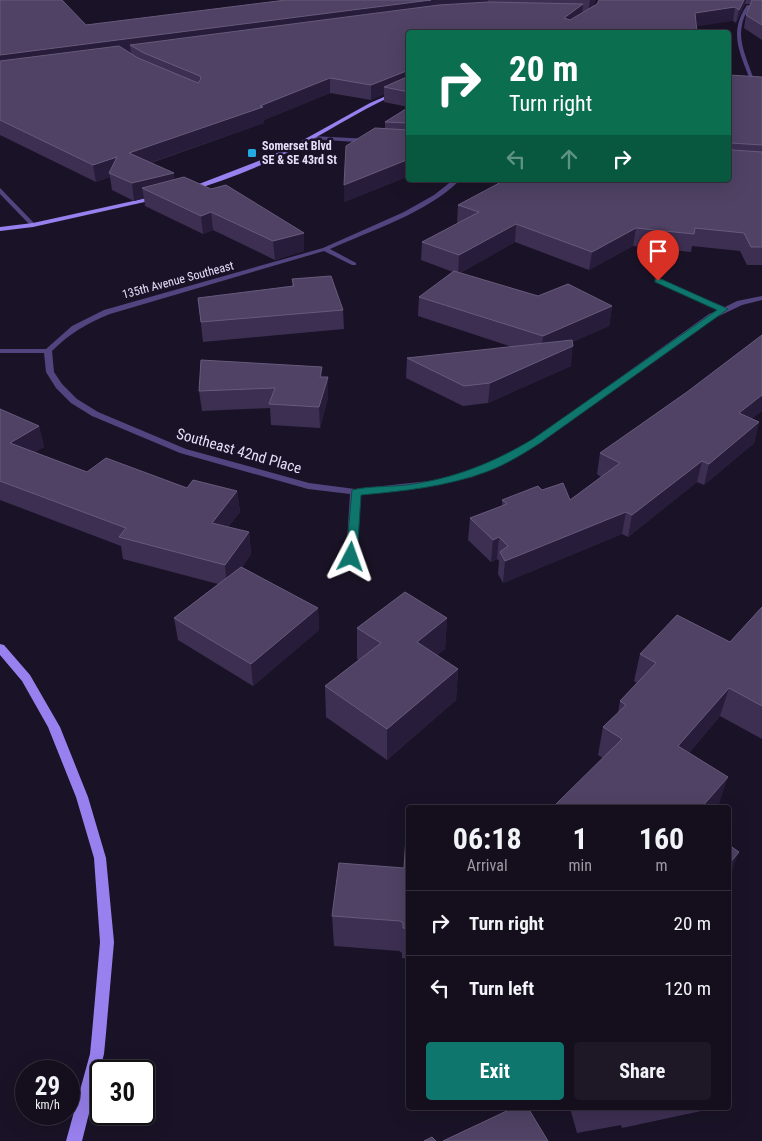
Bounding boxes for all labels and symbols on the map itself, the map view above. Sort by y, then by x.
place label: Somerset Blvd SE & SE 43rd St [262,139,337,167]
marker: Somerset Blvd SE & SE 43rd St [246,147,258,159]
pin [637,230,679,281]
street label: 135th Avenue Southeast [121,258,236,302]
street label: Southeast 42nd Place [174,425,304,477]
position arrow [324,530,376,582]
speed limit sign: 30 [90,1060,155,1125]

